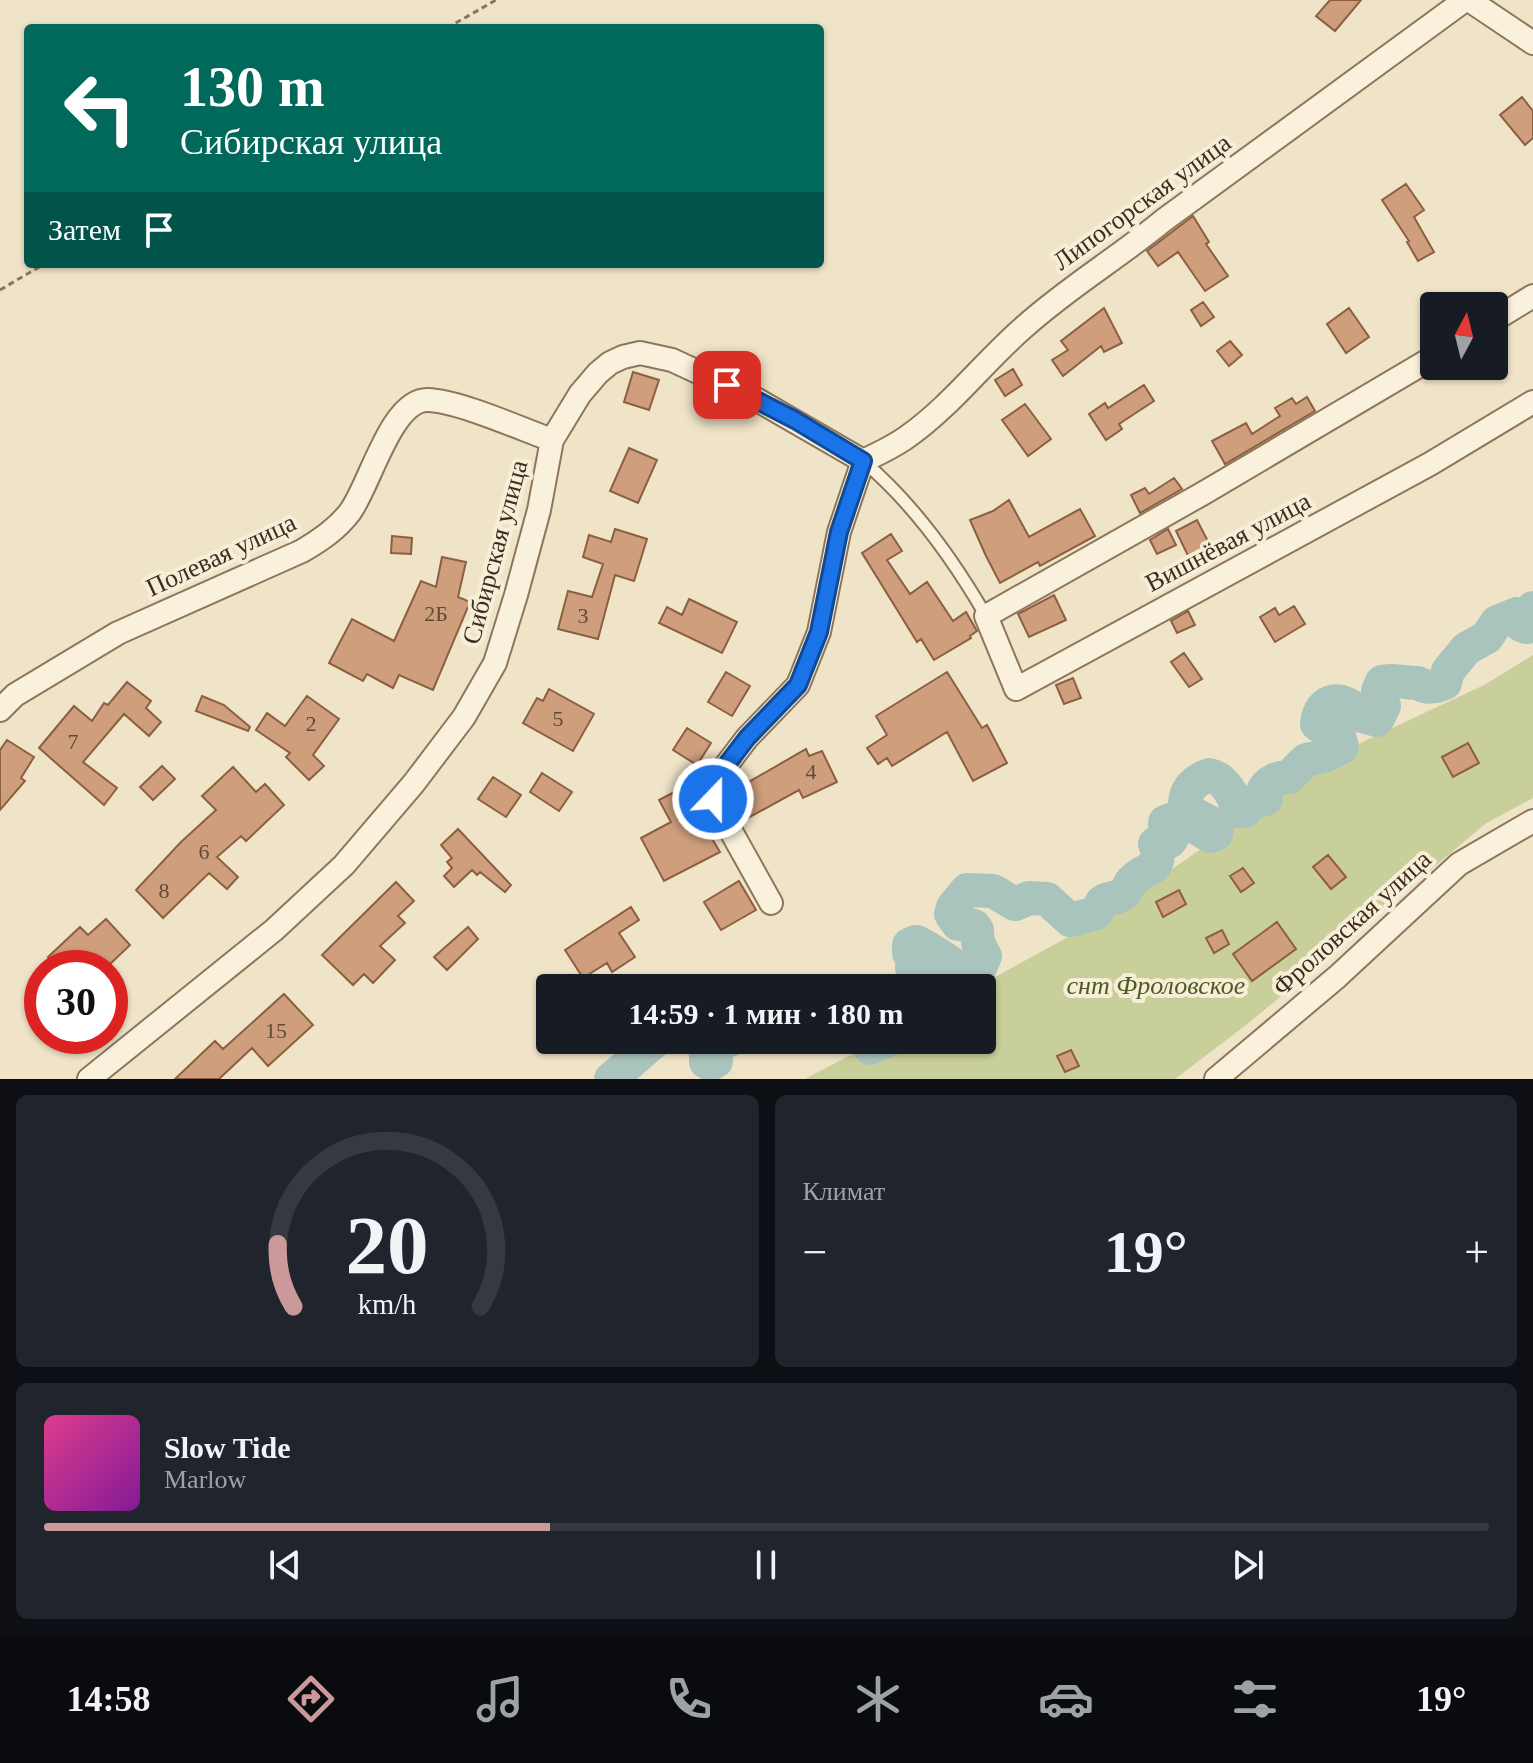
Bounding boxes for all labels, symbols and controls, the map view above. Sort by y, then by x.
icon: left [48,56,152,160]
text: 130 m [180,56,325,118]
text: Сибирская улица [180,122,442,162]
street label: Липогорская улица [1048,128,1237,276]
icon: arrive [137,208,181,252]
text: Затем [48,213,121,246]
north arrow [1420,292,1508,380]
map controls [1420,292,1508,380]
pin [693,351,761,419]
icon: arrive [705,363,749,407]
street label: Сибирская улица [456,456,534,647]
street label: Вишнёвая улица [1140,486,1316,598]
street label: Полевая улица [141,507,301,602]
house number: 2Б [424,601,448,626]
house number: 3 [578,603,589,628]
house number: 5 [553,706,564,731]
house number: 2 [306,711,317,736]
house number: 7 [68,729,79,754]
position arrow [671,757,755,841]
house number: 4 [806,759,817,784]
house number: 6 [199,839,210,864]
street label: Фроловская улица [1267,844,1437,1001]
house number: 8 [159,878,170,903]
speed limit sign: 30 [24,950,128,1054]
park label: снт Фроловское [1067,971,1245,1000]
text: 14:59 · 1 мин · 180 m [629,997,904,1030]
house number: 15 [265,1018,287,1043]
text: Климат [803,1177,885,1206]
text: 20 [346,1199,429,1291]
text: 19° [1104,1219,1188,1285]
text: − [803,1228,827,1277]
text: + [1464,1228,1489,1277]
text: km/h [358,1289,417,1320]
text: Slow Tide [164,1431,290,1464]
text: Marlow [164,1465,246,1494]
icon: previous [263,1543,307,1587]
icon: pause [744,1543,788,1587]
icon: next [1226,1543,1270,1587]
icon: directions [283,1671,339,1727]
icon: music [472,1671,528,1727]
icon: phone [661,1671,717,1727]
icon: climate [850,1671,906,1727]
icon: car [1038,1671,1094,1727]
icon: filters [1227,1671,1283,1727]
text: 14:58 [66,1679,150,1719]
text: 19° [1416,1679,1467,1719]

